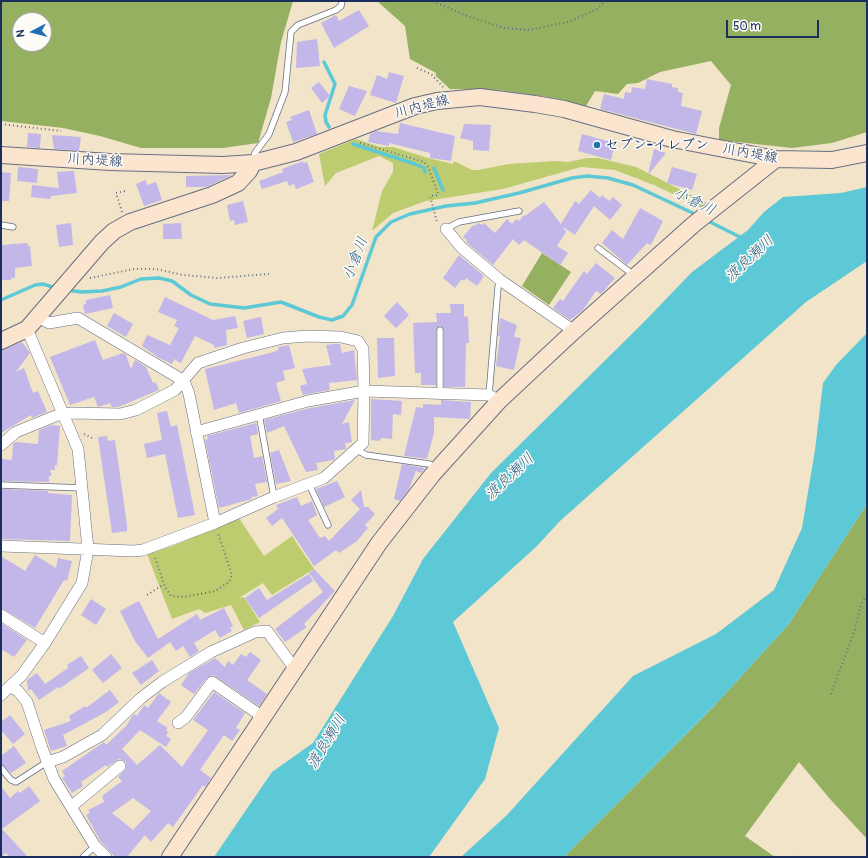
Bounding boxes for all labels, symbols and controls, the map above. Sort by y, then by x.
north arrow [12,12,52,52]
scale bar [728,12,821,38]
text: 50 m [733,19,761,34]
text: N [14,29,27,38]
street label: 川内堤線 [393,92,451,122]
place label: セブン-イレブン [605,137,709,153]
marker: セブン-イレブン [592,140,602,150]
street label: 川内堤線 [721,141,779,167]
street label: 川内堤線 [67,151,123,171]
water label: 小倉川 [670,184,718,220]
water label: 渡良瀬川 [722,232,778,286]
water label: 小倉川 [340,235,372,283]
water label: 渡良瀬川 [482,450,538,504]
water label: 渡良瀬川 [304,712,350,772]

